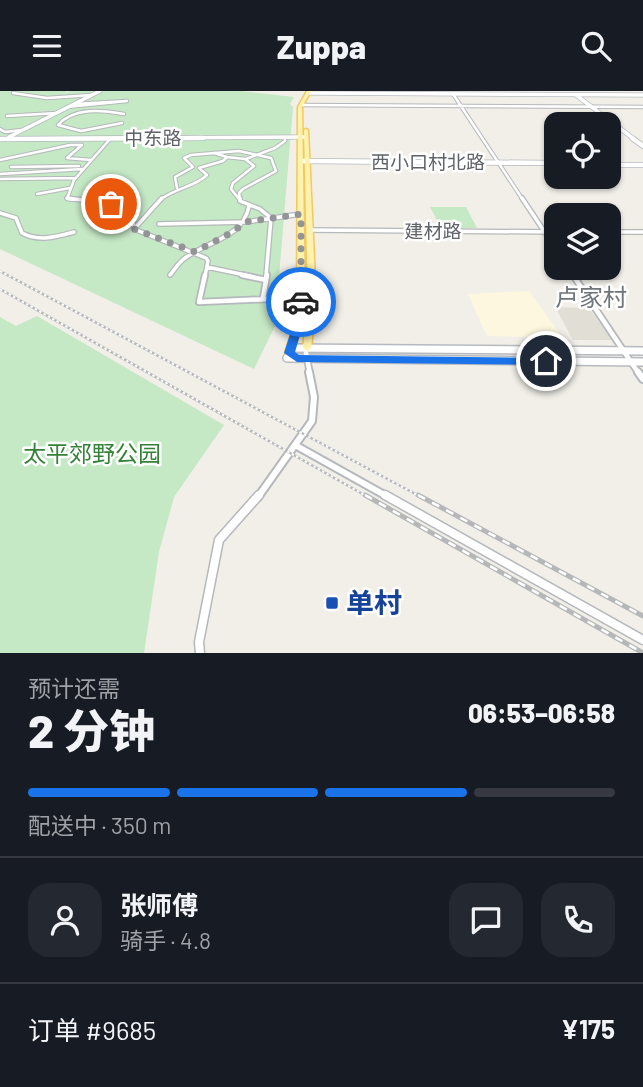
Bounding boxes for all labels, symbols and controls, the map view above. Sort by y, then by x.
icon: menu [28,27,66,65]
text: Zuppa [277,27,366,65]
icon: search [577,27,615,65]
map controls [544,112,621,280]
button: locate [544,112,621,189]
street label: 中东路 [124,126,182,149]
street label: 西小口村北路 [371,150,485,173]
pin [81,174,141,234]
icon: bag [92,185,130,223]
button: layers [544,203,621,280]
street label: 建材路 [404,219,462,242]
courier [266,267,336,337]
district label: 卢家村 [555,282,627,311]
icon: car [282,283,320,321]
pin [516,331,576,391]
icon: home [527,342,565,380]
park label: 太平郊野公园 [23,439,161,467]
place label: 单村 [346,585,402,619]
marker: 单村 [324,595,340,611]
text: 预计还需 [28,674,120,702]
text: 06:53–06:58 [468,697,615,728]
text: 2 分钟 [28,702,155,757]
text: 配送中 · 350 m [28,811,171,839]
button: person [28,883,102,957]
button: chat [449,883,523,957]
button: phone [541,883,615,957]
text: 张师傅 [120,889,198,920]
text: 骑手 · 4.8 [120,926,211,954]
text: ¥175 [561,1013,615,1044]
text: 订单 #9685 [28,1014,156,1045]

